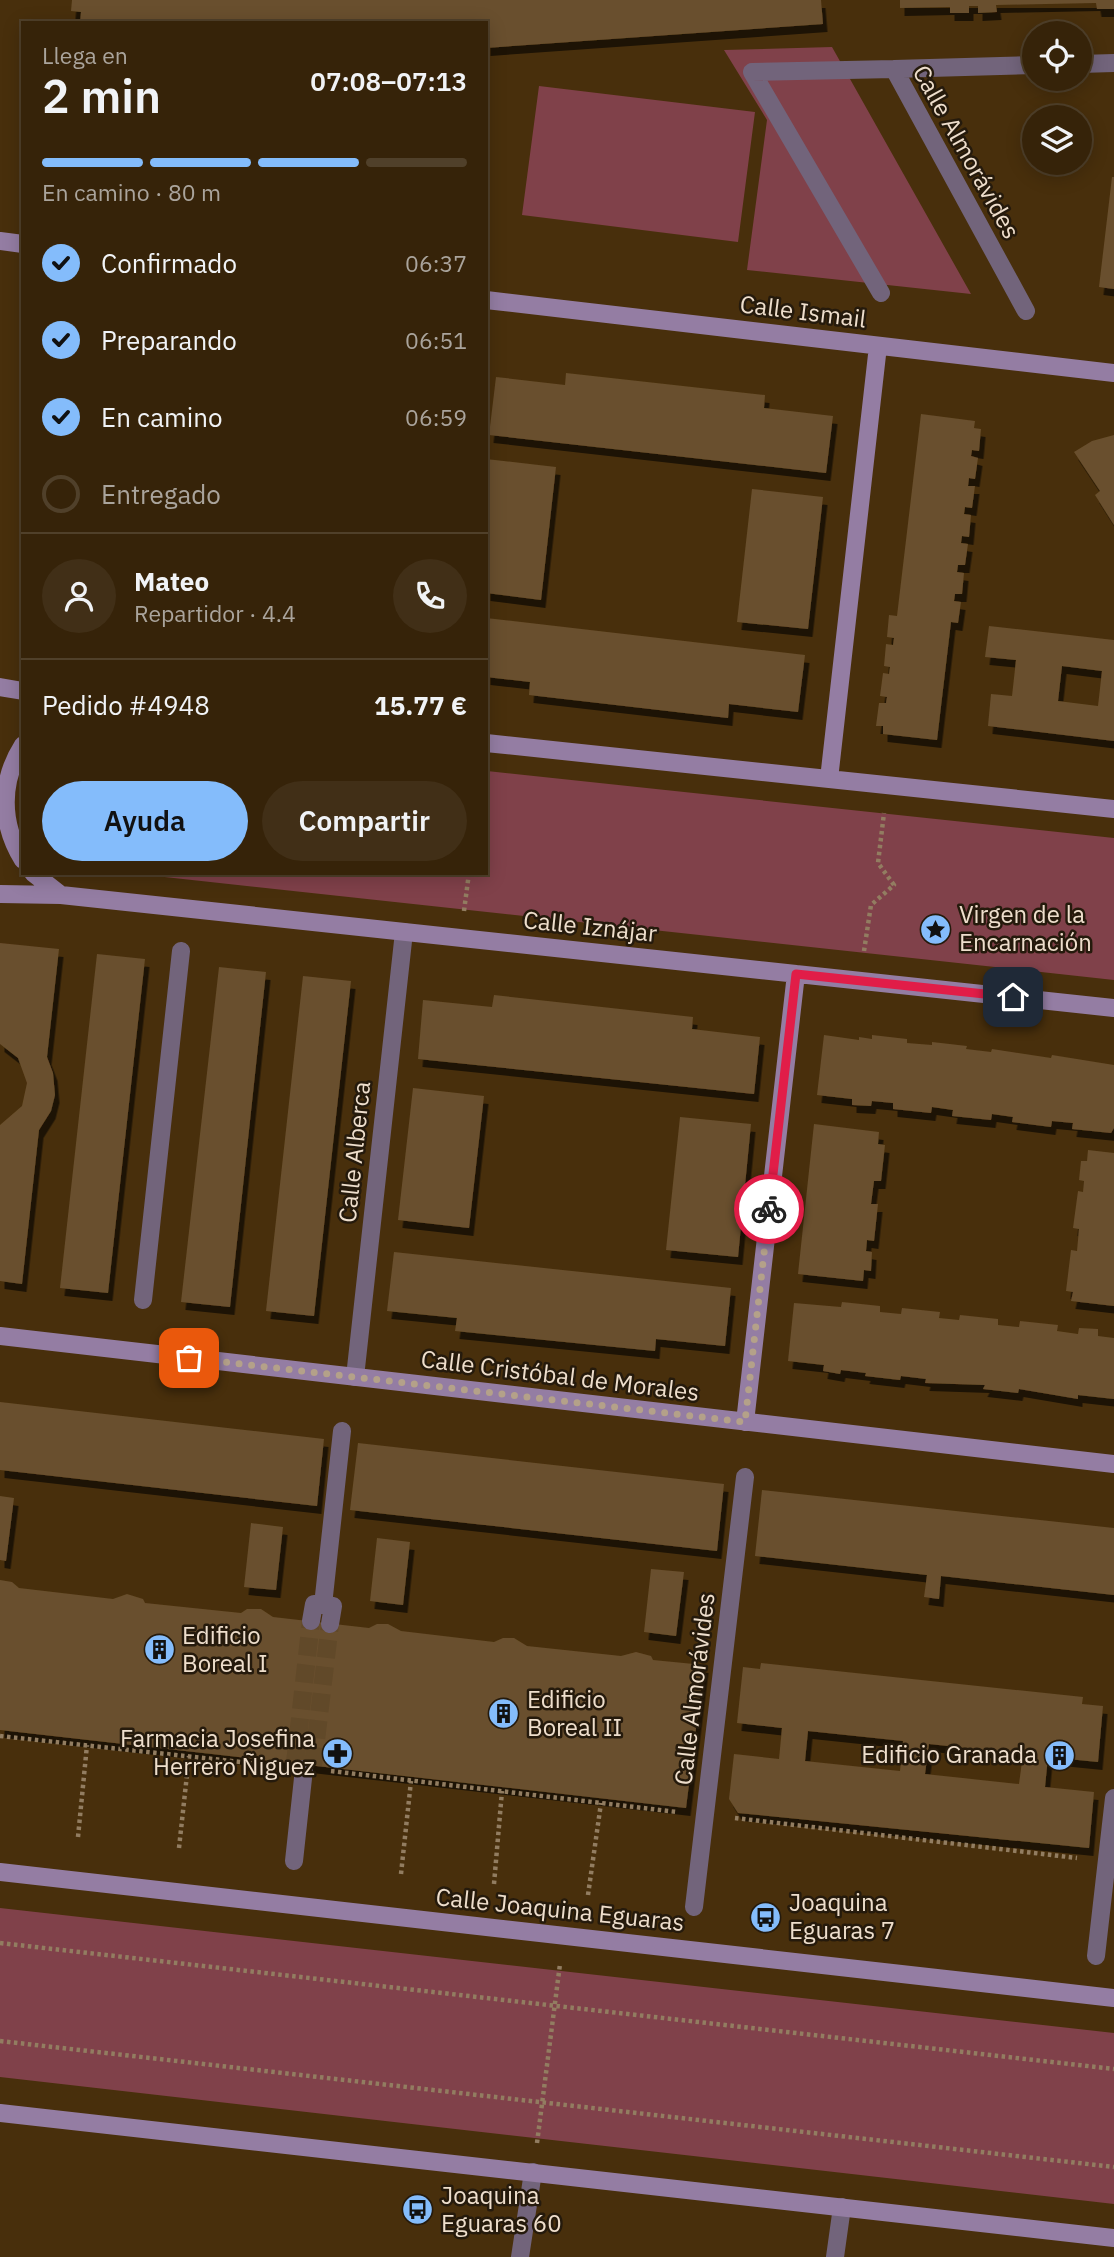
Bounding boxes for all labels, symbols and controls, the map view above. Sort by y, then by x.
map controls [1022,21,1092,175]
button: locate [1022,21,1092,91]
text: Llega en [42,40,128,70]
street label: Calle Almorávides [906,59,1028,244]
text: 07:08–07:13 [310,64,467,98]
text: 2 min [42,66,161,126]
button: layers [1022,105,1092,175]
text: En camino · 80 m [42,177,221,207]
icon: check [42,244,80,282]
text: Confirmado [101,246,237,280]
text: 06:37 [405,248,467,278]
street label: Calle Ismail [738,287,868,335]
icon: check [42,321,80,359]
text: Preparando [101,323,237,357]
text: 06:51 [405,325,467,355]
icon: check [42,398,80,436]
text: En camino [101,400,223,434]
text: 06:59 [405,402,467,432]
text: Entregado [101,477,221,511]
button: person [42,559,116,633]
button: phone [393,559,467,633]
text: Mateo [134,564,209,598]
text: Repartidor · 4.4 [134,598,296,628]
text: Pedido #4948 [42,688,210,722]
text: 15.77 € [374,688,467,722]
button: Ayuda [42,781,248,861]
button: Compartir [262,781,467,861]
place label: Virgen de la Encarnación [959,898,1092,958]
street label: Calle Iznájar [522,903,659,949]
place icon: Virgen de la Encarnación [919,912,953,946]
pin [983,967,1043,1027]
icon: home [994,978,1032,1016]
street label: Calle Alberca [331,1079,377,1224]
courier [734,1174,804,1244]
icon: bike [750,1190,788,1228]
pin [159,1328,219,1388]
icon: bag [170,1339,208,1377]
street label: Calle Cristóbal de Morales [419,1342,701,1408]
street label: Calle Almorávides [666,1591,722,1787]
place label: Edificio Boreal I [182,1619,268,1679]
building icon: Edificio Boreal I [142,1633,176,1667]
place label: Edificio Boreal II [527,1683,622,1743]
building icon: Edificio Boreal II [487,1697,521,1731]
place label: Farmacia Josefina Herrero Ñiguez [120,1722,315,1782]
pharmacy icon: Farmacia Josefina Herrero Ñiguez [321,1736,355,1770]
place label: Edificio Granada [861,1738,1037,1770]
building icon: Edificio Granada [1043,1738,1077,1772]
street label: Calle Joaquina Eguaras [434,1880,686,1938]
place label: Joaquina Eguaras 7 [789,1886,895,1946]
bus stop icon: Joaquina Eguaras 7 [749,1900,783,1934]
place label: Joaquina Eguaras 60 [441,2179,562,2239]
bus stop icon: Joaquina Eguaras 60 [401,2193,435,2227]

